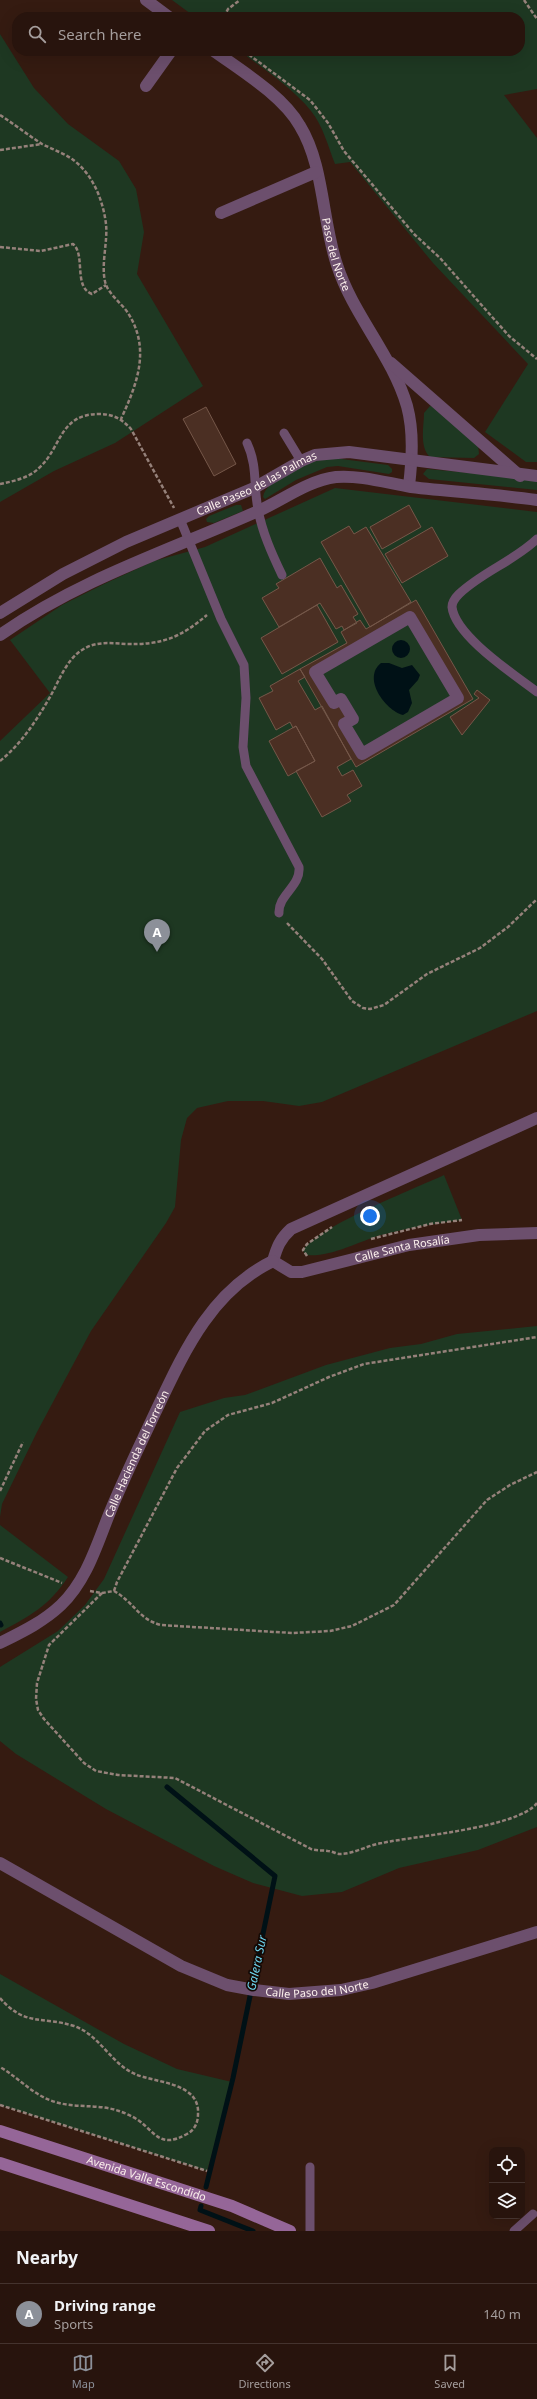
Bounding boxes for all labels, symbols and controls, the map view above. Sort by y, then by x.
search box [12,12,525,56]
icon: search [26,23,48,45]
text: Search here [58,24,141,44]
street label: Paso del Norte [319,216,355,294]
street label: Calle Paseo de las Palmas [194,447,319,518]
pin: A [144,919,170,952]
your location [360,1206,380,1226]
street label: Calle Santa Rosalía [353,1231,451,1265]
street label: Calle Hacienda del Torreón [101,1387,172,1520]
water label: Galera Sur [242,1932,271,1992]
street label: Calle Paso del Norte [265,1976,370,2001]
map controls [489,2147,525,2219]
button: locate [489,2147,525,2183]
street label: Avenida Valle Escondido [85,2152,209,2204]
button: layers [489,2183,525,2219]
text: Nearby [16,2246,78,2269]
text: Driving range [54,2295,156,2315]
text: A [25,2305,34,2323]
text: 140 m [483,2305,521,2323]
text: Sports [54,2315,93,2333]
tab: Map [72,2352,95,2391]
tab: Directions [238,2352,291,2391]
tab: Saved [434,2352,465,2391]

